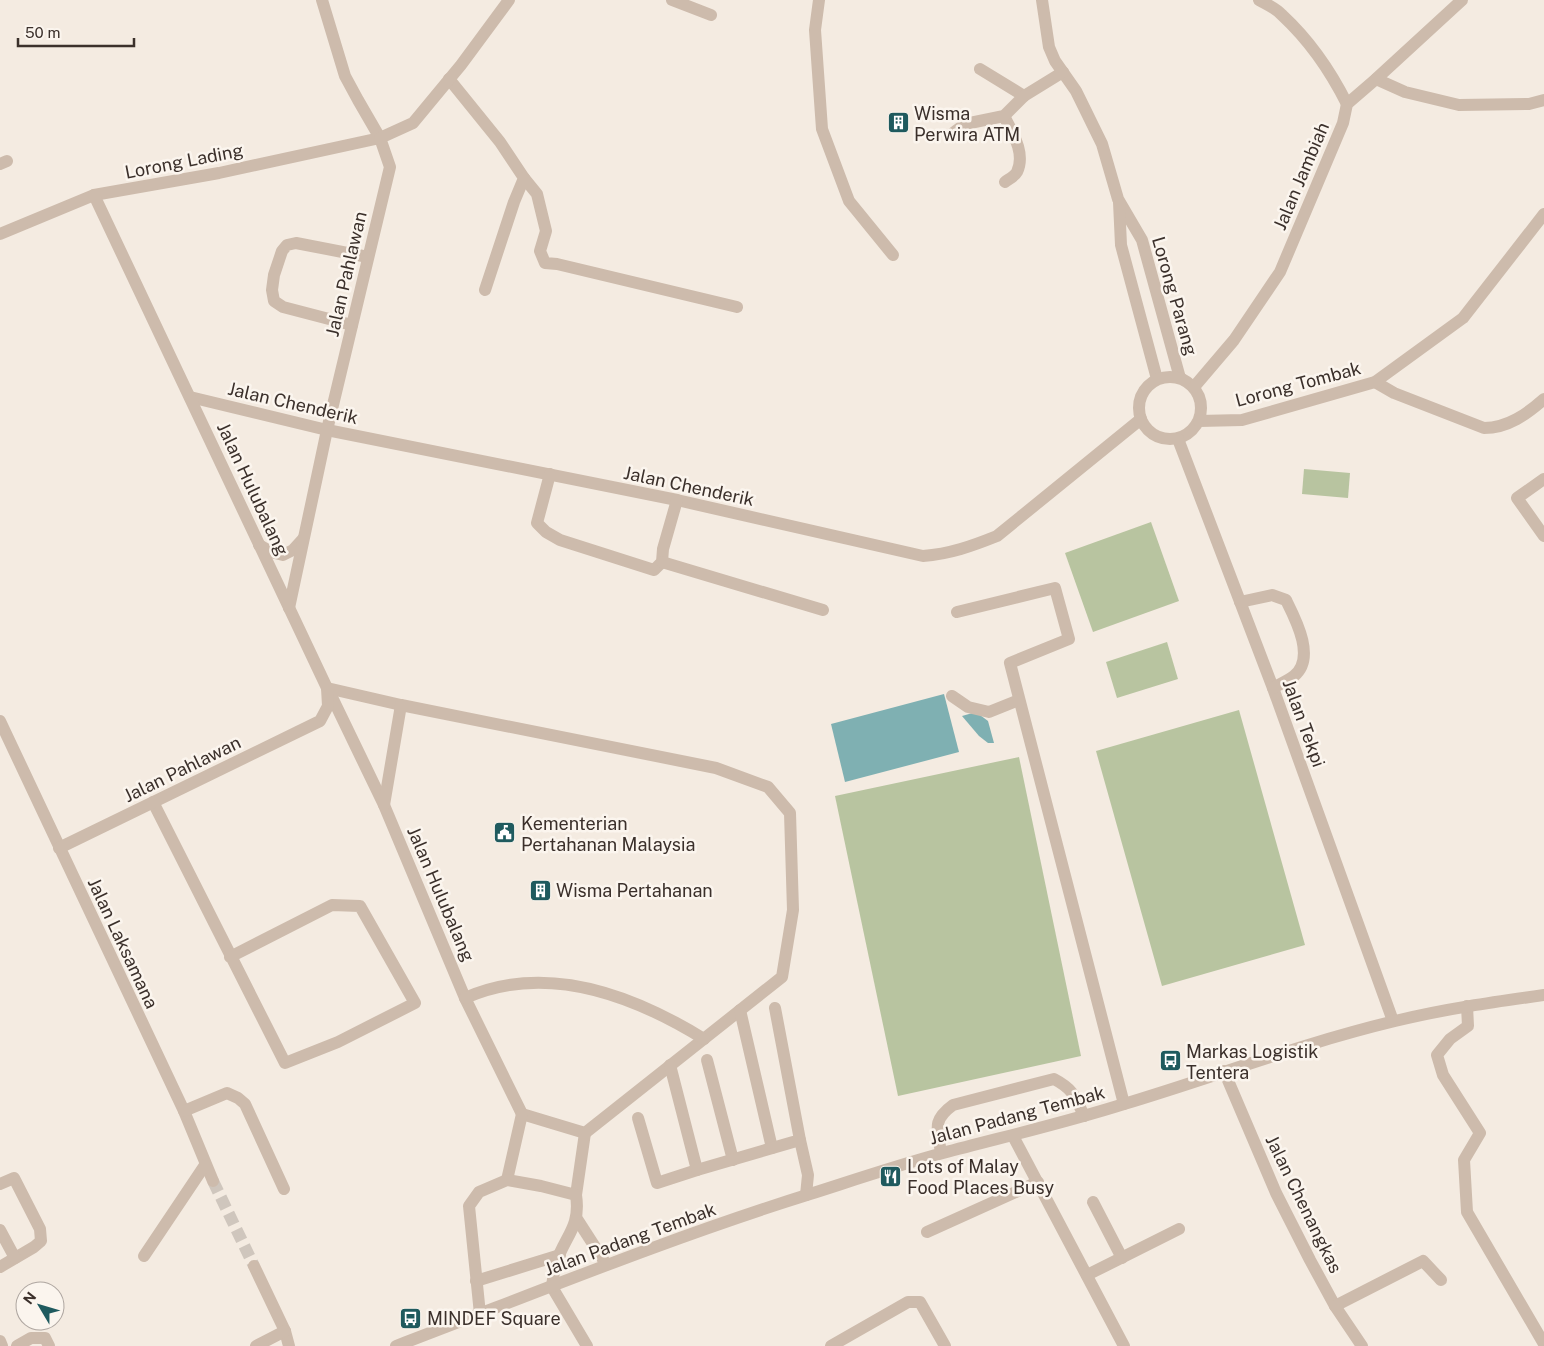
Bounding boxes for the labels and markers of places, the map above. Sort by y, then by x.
place label: Wisma Perwira ATM [914,103,1020,145]
building icon: Wisma Perwira ATM [886,111,910,135]
place label: Kementerian Pertahanan Malaysia [521,813,695,855]
public building icon: Kementerian Pertahanan Malaysia [493,821,517,845]
building icon: Wisma Pertahanan [528,878,552,902]
place label: Wisma Pertahanan [556,880,713,901]
place label: Markas Logistik Tentera [1186,1041,1318,1083]
bus stop icon: Markas Logistik Tentera [1158,1049,1182,1073]
place label: Lots of Malay Food Places Busy [907,1156,1055,1198]
restaurant icon: Lots of Malay Food Places Busy [879,1164,903,1188]
bus stop icon: MINDEF Square [399,1306,423,1330]
place label: MINDEF Square [427,1308,561,1329]

